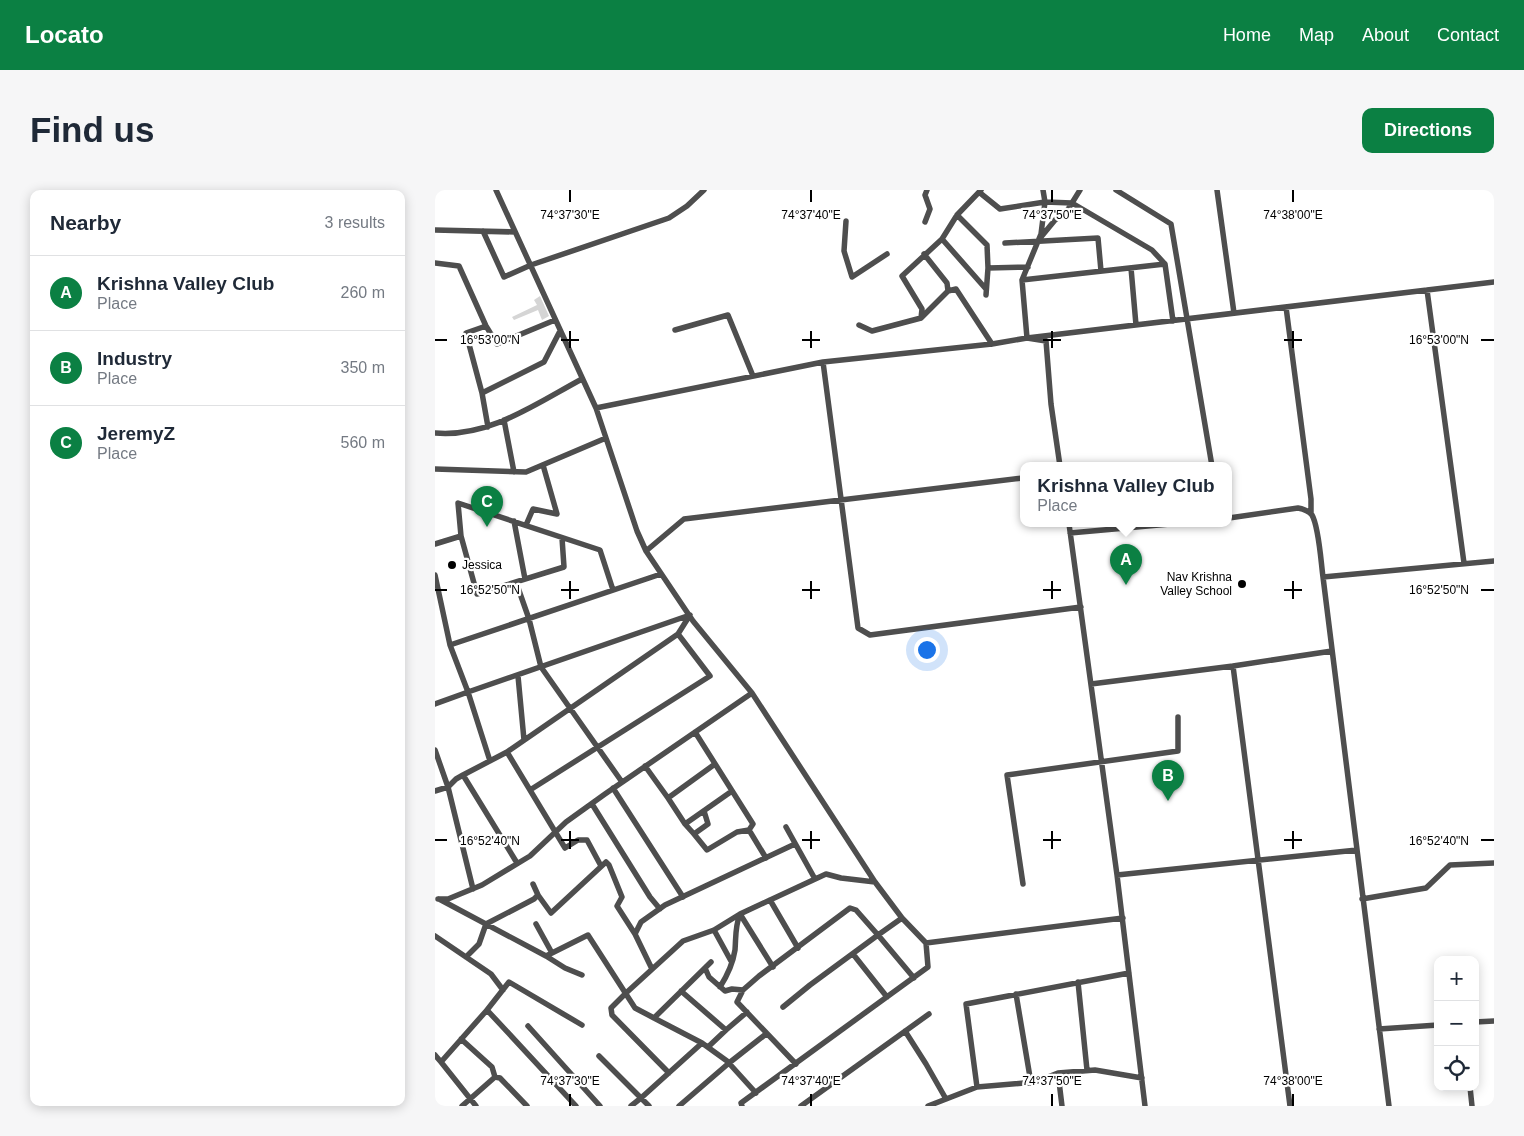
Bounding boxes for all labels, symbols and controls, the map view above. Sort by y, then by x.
text: Locato [25,21,104,48]
text: Home [1223,25,1271,45]
text: Map [1299,25,1334,45]
text: About [1362,25,1409,45]
text: Contact [1437,25,1499,45]
button: Directions [1362,108,1494,153]
text: Find us [30,110,154,149]
text: 74°37'30"E [540,208,600,222]
text: 74°37'40"E [781,208,841,222]
text: 74°37'50"E [1022,208,1082,222]
text: 74°38'00"E [1263,208,1323,222]
text: Nearby [50,211,121,234]
text: 3 results [325,214,385,231]
text: Krishna Valley Club [97,273,274,294]
text: A [60,284,72,301]
text: 260 m [341,284,385,301]
text: Place [97,295,137,312]
text: 16°53'00"N [460,333,520,347]
text: 16°53'00"N [1409,333,1469,347]
text: Industry [97,348,172,369]
text: B [60,359,72,376]
text: 350 m [341,359,385,376]
text: Place [97,370,137,387]
text: JeremyZ [97,423,175,444]
text: C [60,434,72,451]
text: 560 m [341,434,385,451]
text: Place [97,445,137,462]
popup [1020,462,1232,527]
text: Krishna Valley Club [1037,475,1215,496]
pin: C [471,486,503,527]
text: Place [1037,497,1077,514]
pin: A [1110,544,1142,585]
place label: Jessica [462,558,502,572]
marker: Jessica [446,559,458,571]
place label: Nav Krishna Valley School [1160,570,1232,598]
marker: Nav Krishna Valley School [1236,578,1248,590]
text: 16°52'50"N [460,583,520,597]
text: 16°52'50"N [1409,583,1469,597]
your location [914,637,940,663]
pin: B [1152,760,1184,801]
text: 16°52'40"N [460,834,520,848]
text: 16°52'40"N [1409,834,1469,848]
map controls [1434,956,1479,1091]
button: + [1434,956,1479,1001]
button: − [1434,1001,1479,1046]
button: locate [1434,1046,1479,1091]
text: 74°37'30"E [540,1074,600,1088]
text: 74°37'40"E [781,1074,841,1088]
text: 74°37'50"E [1022,1074,1082,1088]
text: 74°38'00"E [1263,1074,1323,1088]

